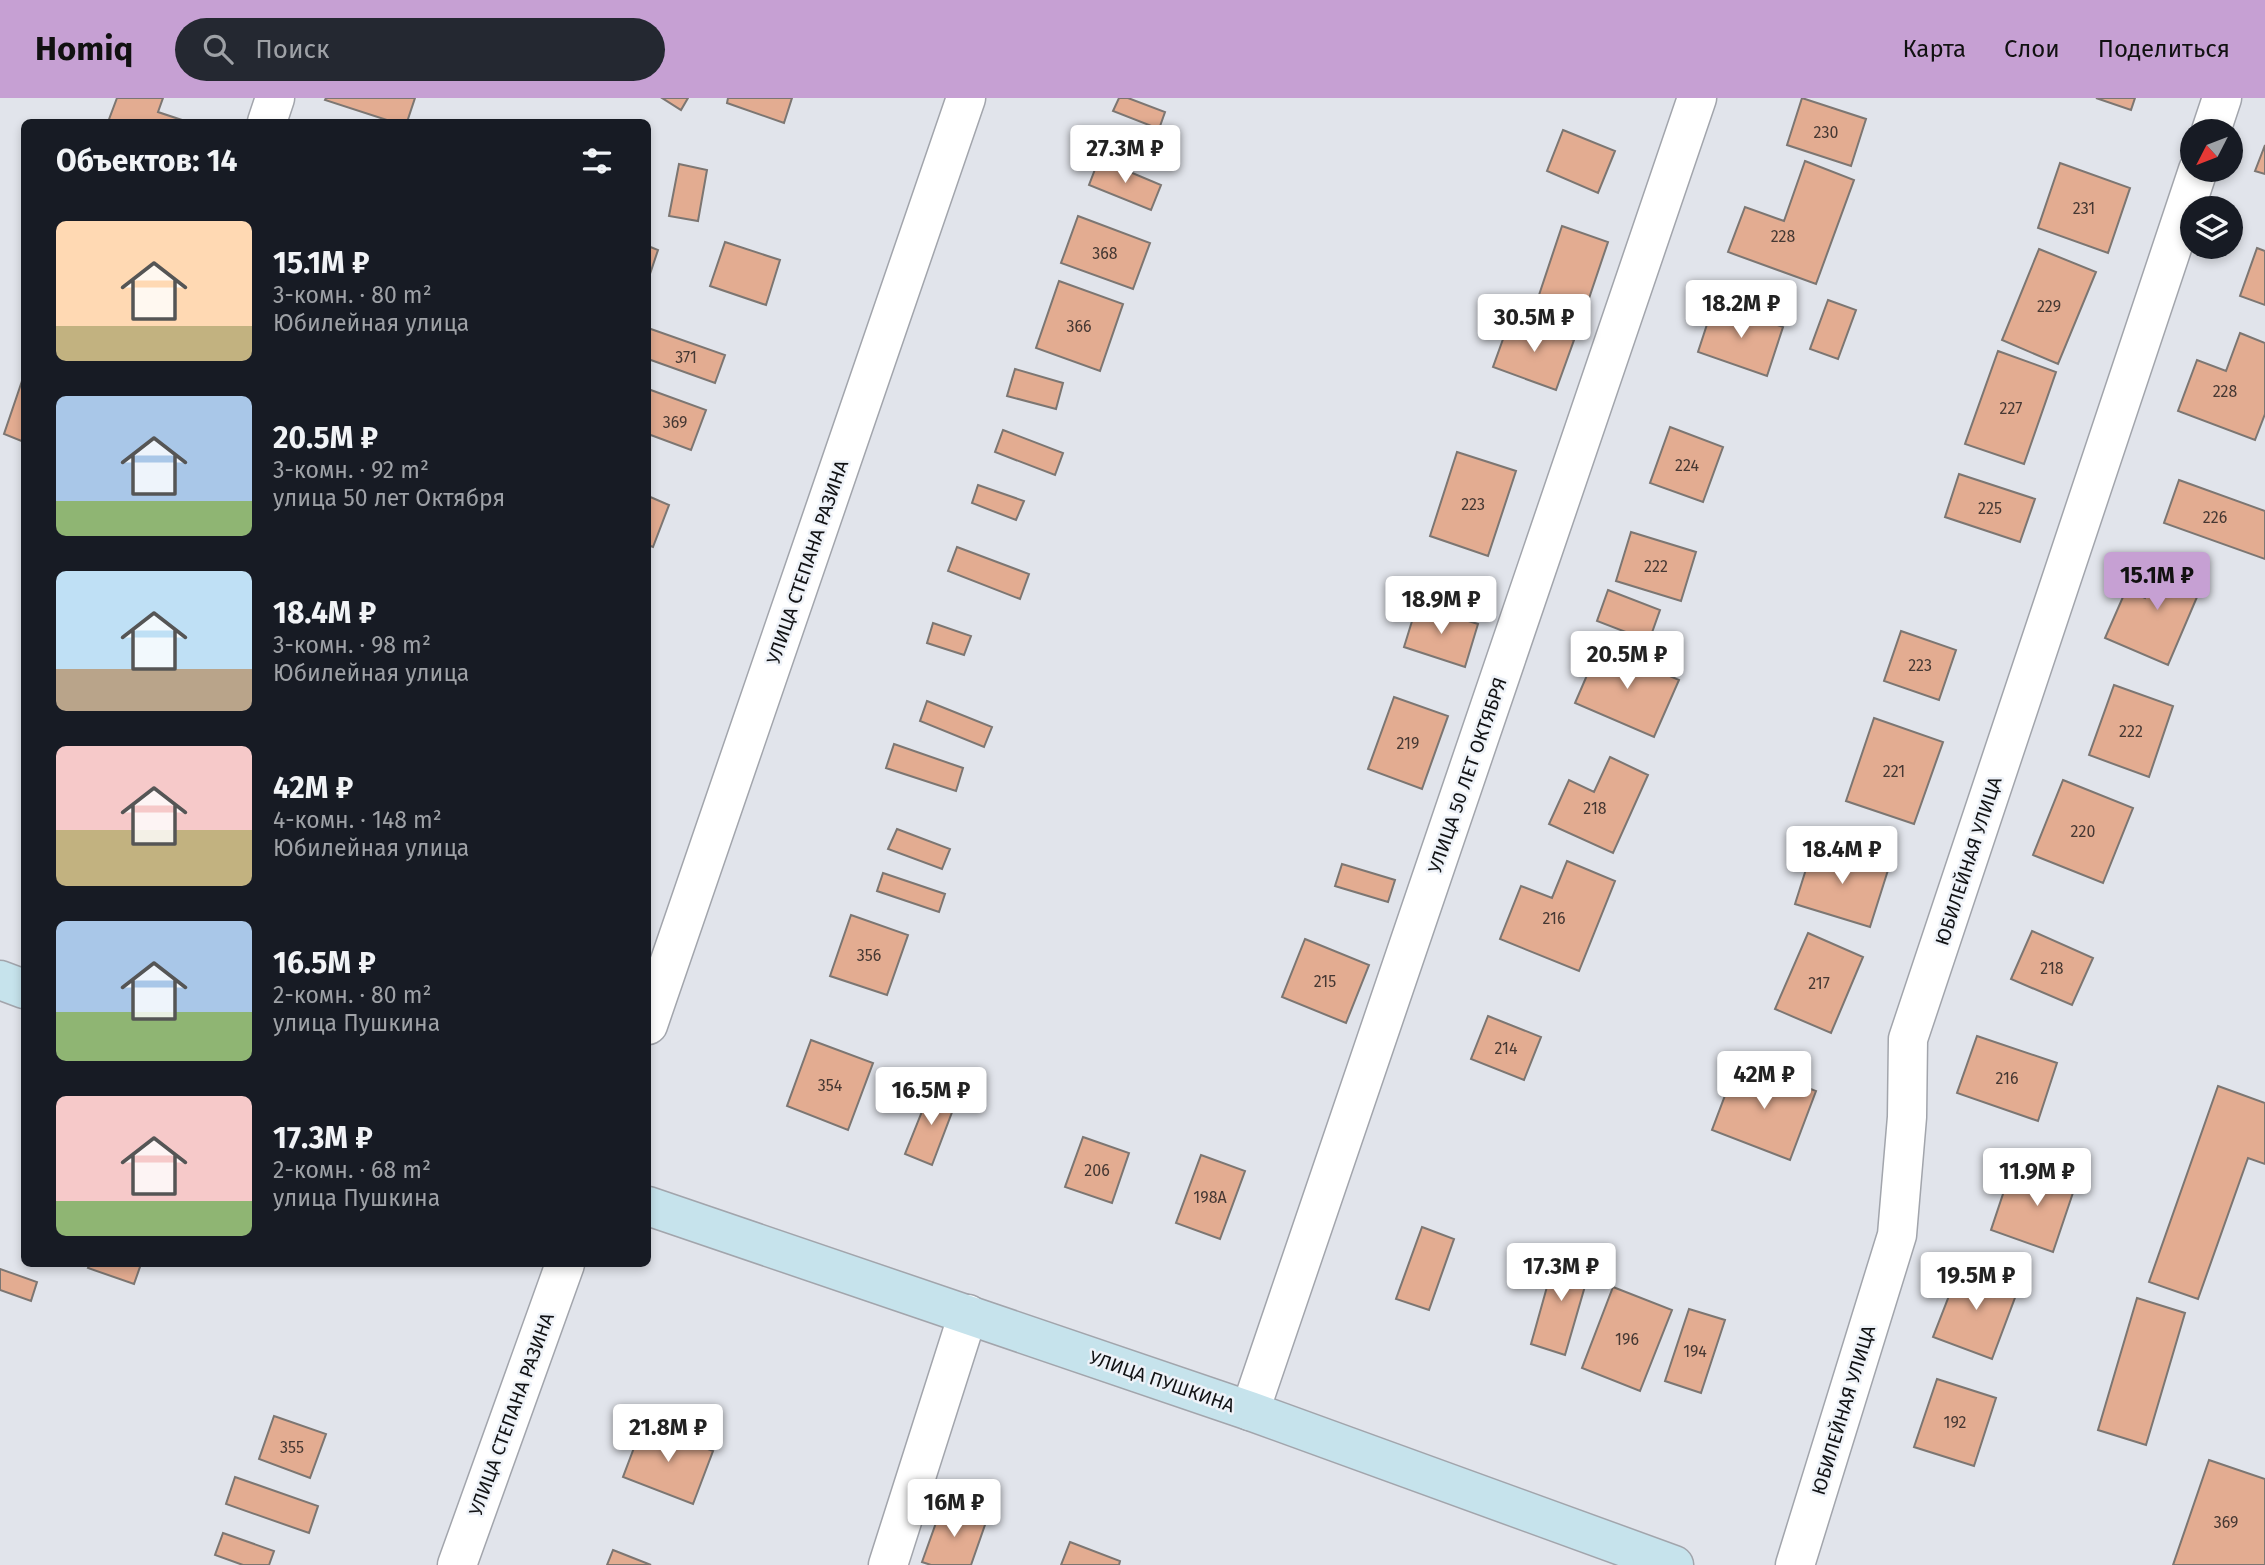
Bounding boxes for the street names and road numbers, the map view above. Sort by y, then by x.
street label: УЛИЦА СТЕПАНА РАЗИНА [762,457,853,667]
street label: УЛИЦА 50 ЛЕТ ОКТЯБРЯ [1423,674,1512,876]
street label: ЮБИЛЕЙНАЯ УЛИЦА [1930,774,2007,948]
street label: УЛИЦА СТЕПАНА РАЗИНА [464,1309,559,1519]
street label: ЮБИЛЕЙНАЯ УЛИЦА [1807,1323,1880,1498]
street label: УЛИЦА ПУШКИНА [1086,1346,1238,1417]

